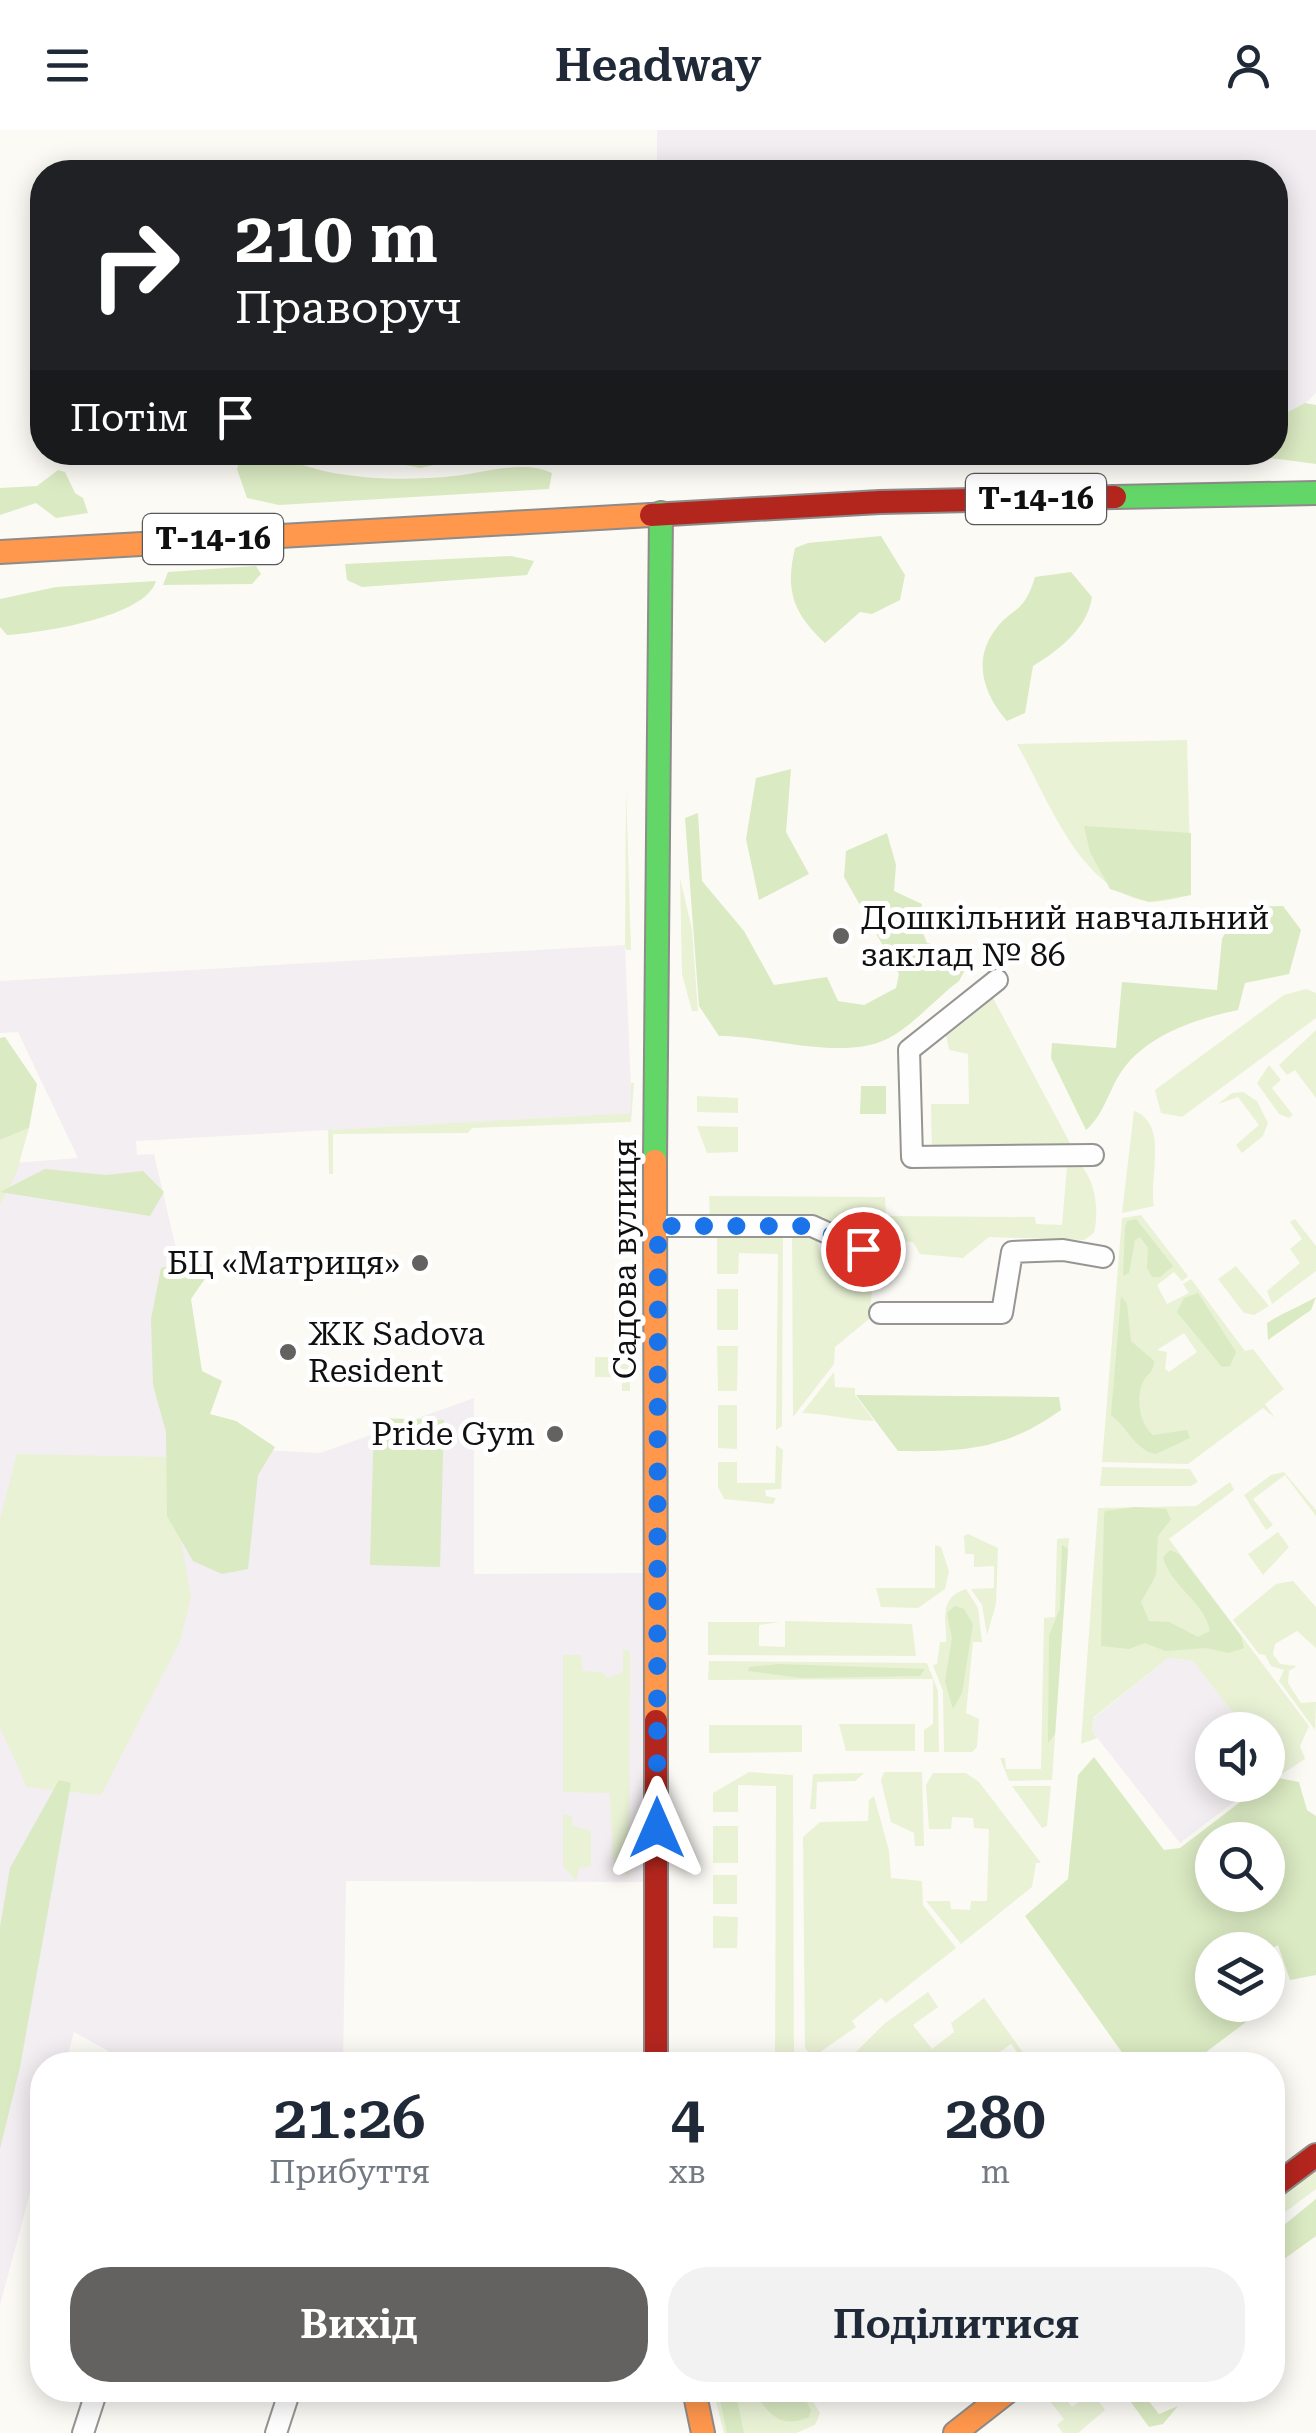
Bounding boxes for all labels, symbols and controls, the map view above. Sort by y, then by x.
icon: menu [40,38,95,93]
icon: person [1221,38,1276,93]
text: Headway [555,39,761,92]
text: 210 m [235,197,438,279]
icon: right [70,200,200,330]
text: Праворуч [235,281,462,334]
icon: arrive [208,390,263,445]
text: Потім [70,396,188,440]
road number: Т-14-16 [966,474,1106,524]
road number: Т-14-16 [143,514,283,564]
place label: Дошкільний навчальний заклад № 86 [861,899,1269,974]
marker: Дошкільний навчальний заклад № 86 [830,925,852,947]
street label: Садова вулиця [606,1139,644,1379]
pin [821,1207,906,1292]
icon: arrive [836,1222,891,1277]
place label: БЦ «Матриця» [167,1244,400,1282]
marker: БЦ «Матриця» [409,1252,431,1274]
place label: ЖК Sadova Resident [308,1315,485,1390]
marker: ЖК Sadova Resident [277,1341,299,1363]
place label: Pride Gym [371,1415,535,1453]
marker: Pride Gym [544,1423,566,1445]
map controls [1195,1712,1285,2022]
button: sound [1195,1712,1285,1802]
position arrow [605,1776,709,1880]
button: search [1195,1822,1285,1912]
button: layers [1195,1932,1285,2022]
text: 21:26 [273,2082,426,2153]
text: 4 [671,2082,704,2153]
text: 280 [945,2082,1046,2153]
text: Прибуття [269,2153,430,2191]
text: хв [669,2153,706,2191]
text: m [981,2153,1010,2191]
button: Вихід [70,2267,648,2382]
button: Поділитися [668,2267,1245,2382]

